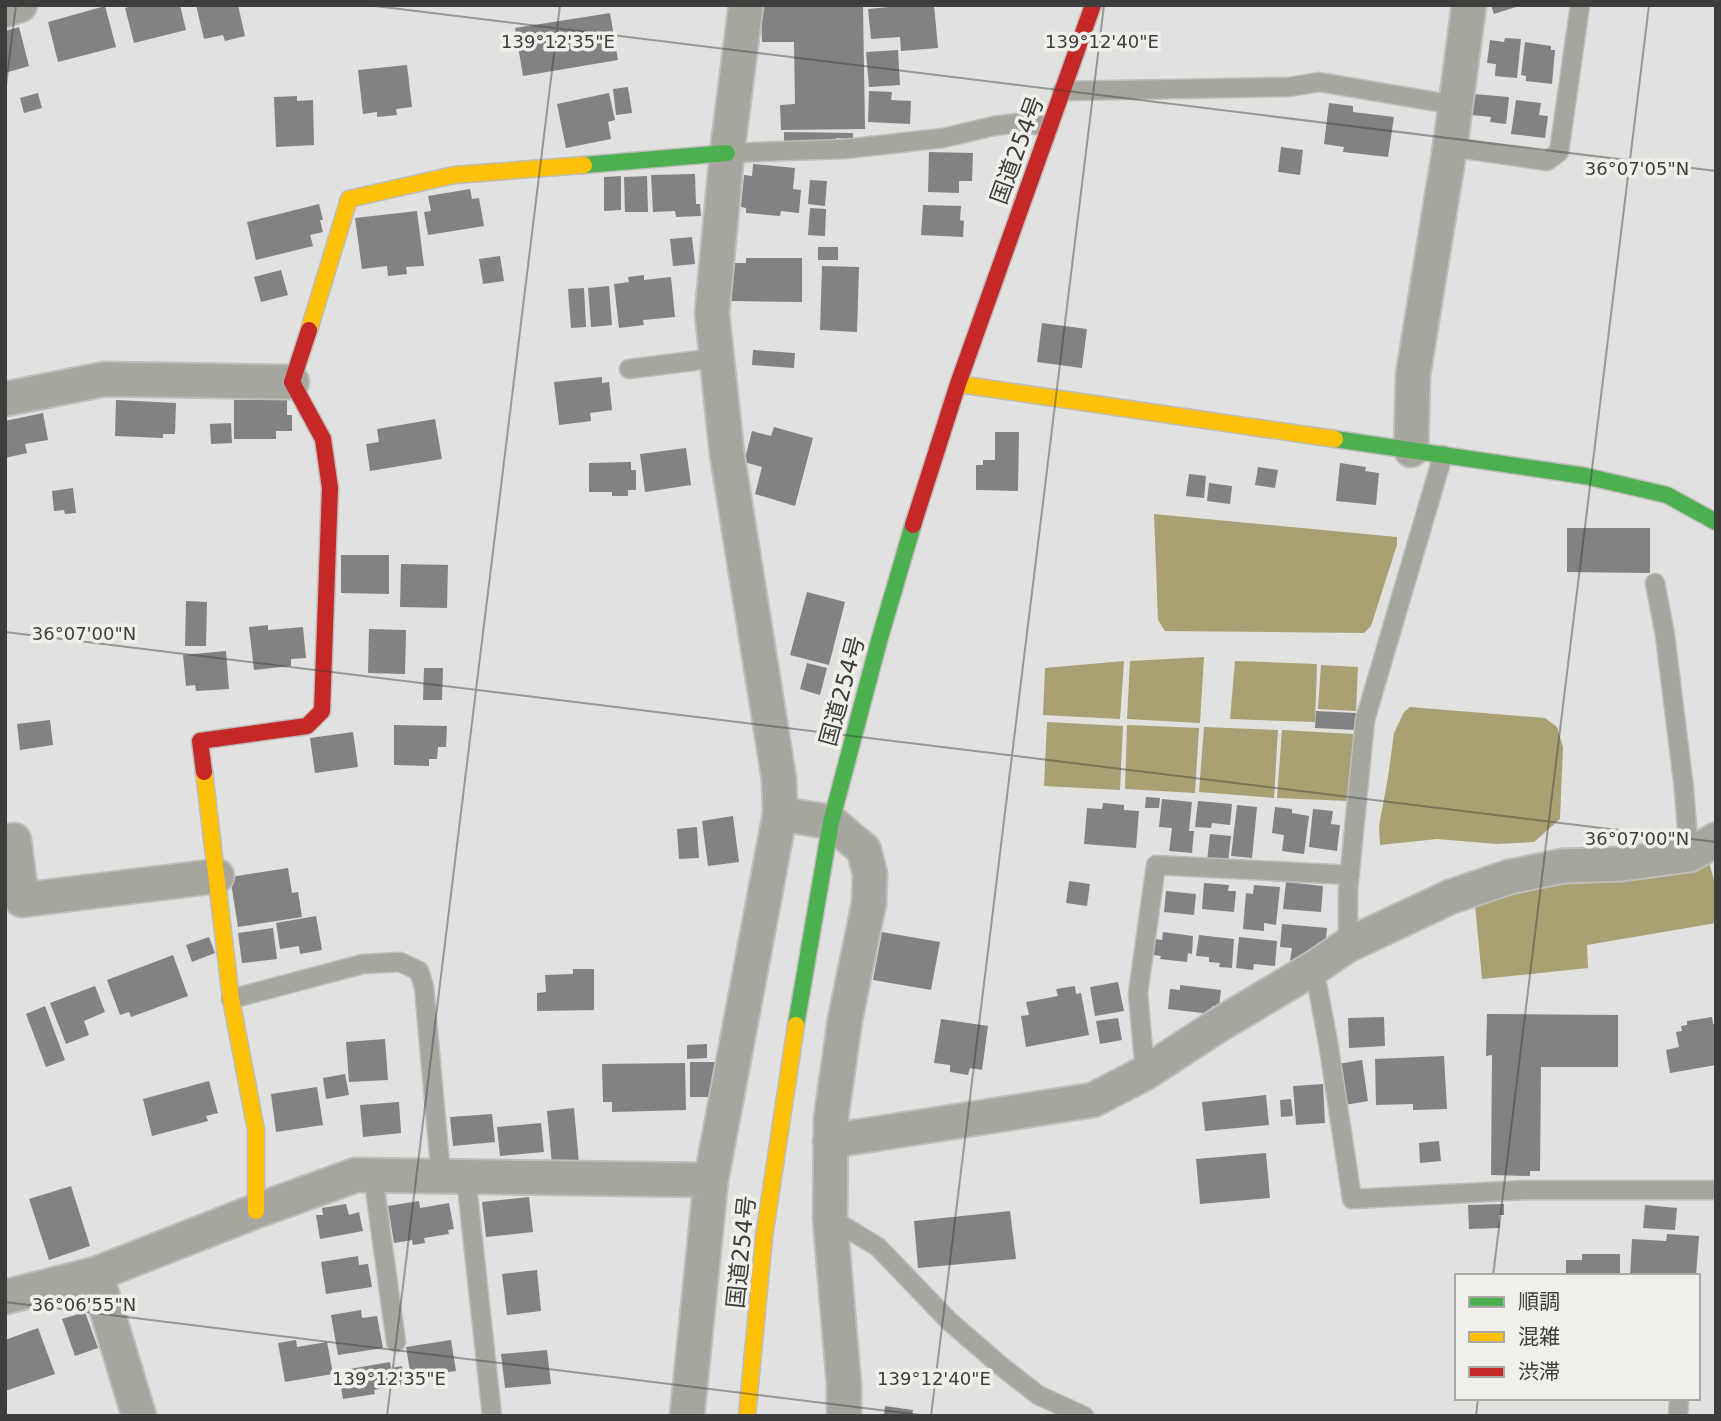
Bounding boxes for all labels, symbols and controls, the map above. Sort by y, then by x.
text: 139°12'35"E [501,31,615,52]
text: 139°12'40"E [1045,31,1159,52]
street label: 国道254号 [985,93,1049,207]
text: 36°07'05"N [1585,158,1689,179]
text: 36°07'00"N [32,623,136,644]
street label: 国道254号 [815,633,869,749]
text: 36°07'00"N [1585,828,1689,849]
street label: 国道254号 [722,1194,760,1310]
legend [1455,1274,1700,1400]
text: 順調 [1518,1290,1560,1314]
text: 36°06'55"N [32,1294,136,1315]
text: 混雑 [1518,1325,1560,1349]
text: 渋滞 [1518,1360,1560,1384]
text: 139°12'35"E [332,1368,446,1389]
text: 139°12'40"E [877,1368,991,1389]

